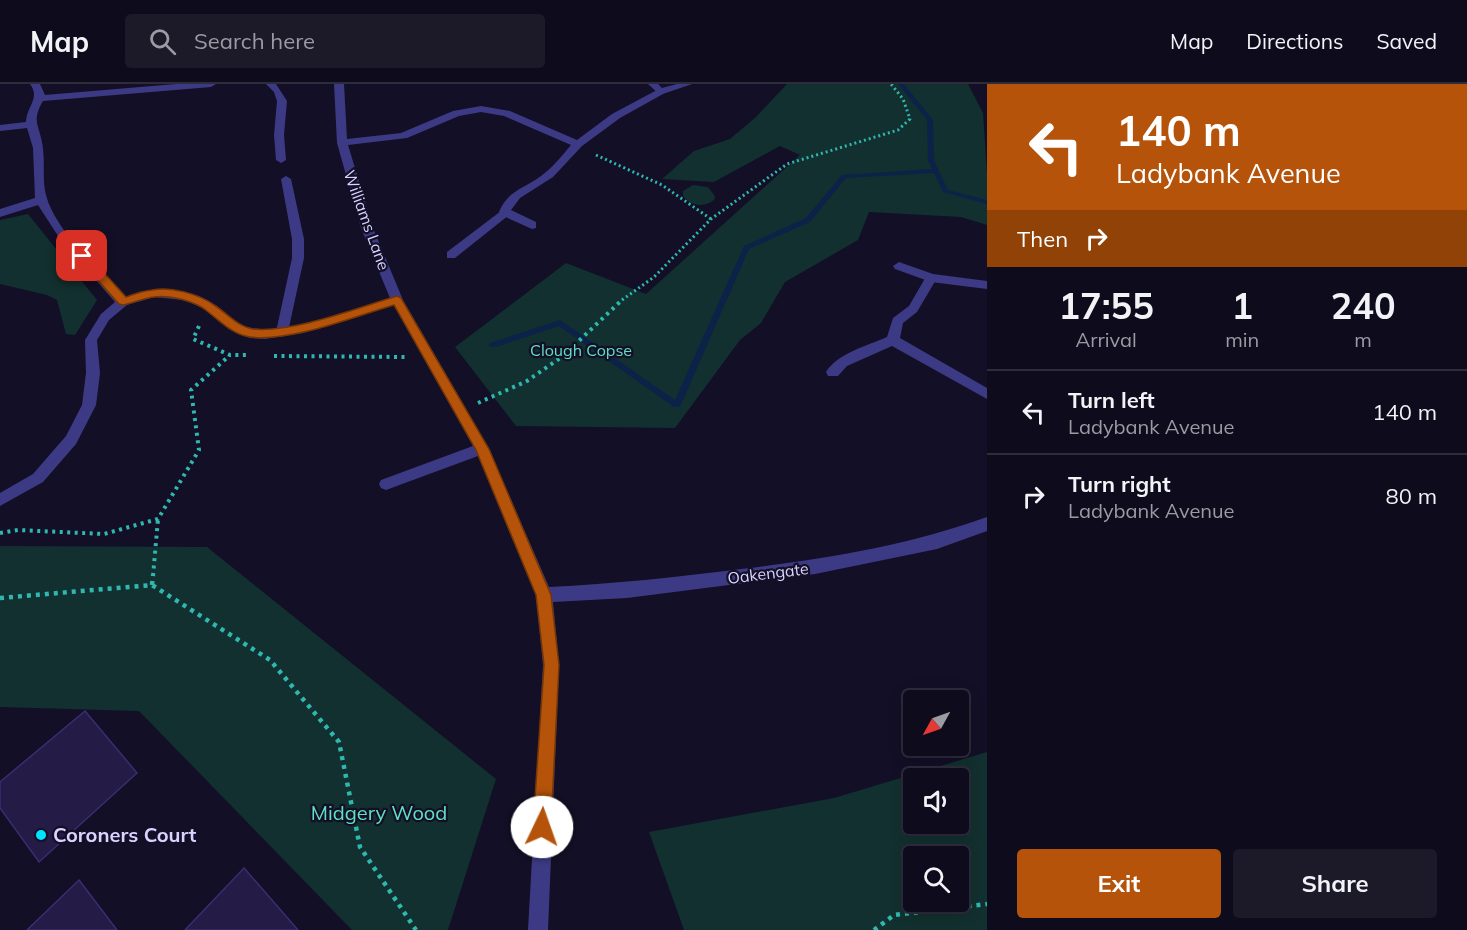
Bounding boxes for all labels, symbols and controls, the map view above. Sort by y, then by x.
search box [125,14,545,68]
text: Map [30,24,89,59]
icon: search [146,25,179,58]
text: Search here [194,27,315,55]
text: Map [1170,28,1213,54]
text: Directions [1246,28,1343,54]
text: Saved [1376,28,1437,54]
text: 140 m [1116,104,1241,157]
icon: left [1017,108,1095,186]
text: Ladybank Avenue [1116,156,1341,190]
street label: Williams Lane [340,167,394,273]
icon: right [1080,222,1113,255]
text: Then [1017,225,1068,253]
pin [56,230,107,281]
icon: arrive [65,239,98,272]
text: 17:55 [1058,283,1154,328]
text: 1 [1231,283,1253,328]
text: 240 [1331,283,1396,328]
text: Arrival [1076,327,1137,352]
text: min [1225,327,1259,352]
text: m [1354,327,1372,352]
park label: Clough Copse [530,340,632,360]
text: Turn left [1068,386,1155,414]
icon: left [1017,396,1050,429]
text: 140 m [1372,398,1437,426]
text: Ladybank Avenue [1068,414,1234,439]
text: Turn right [1068,470,1171,498]
icon: right [1017,480,1050,513]
text: 80 m [1386,482,1437,510]
text: Ladybank Avenue [1068,498,1234,523]
street label: Oakengate [726,558,810,588]
north arrow [903,690,969,756]
map controls [903,690,969,912]
button: sound [903,768,969,834]
position arrow [510,795,574,859]
park label: Midgery Wood [311,800,447,825]
place label: Coroners Court [53,822,197,847]
marker: Coroners Court [34,828,48,842]
button: search [903,846,969,912]
button: Exit [1017,849,1221,918]
button: Share [1233,849,1437,918]

